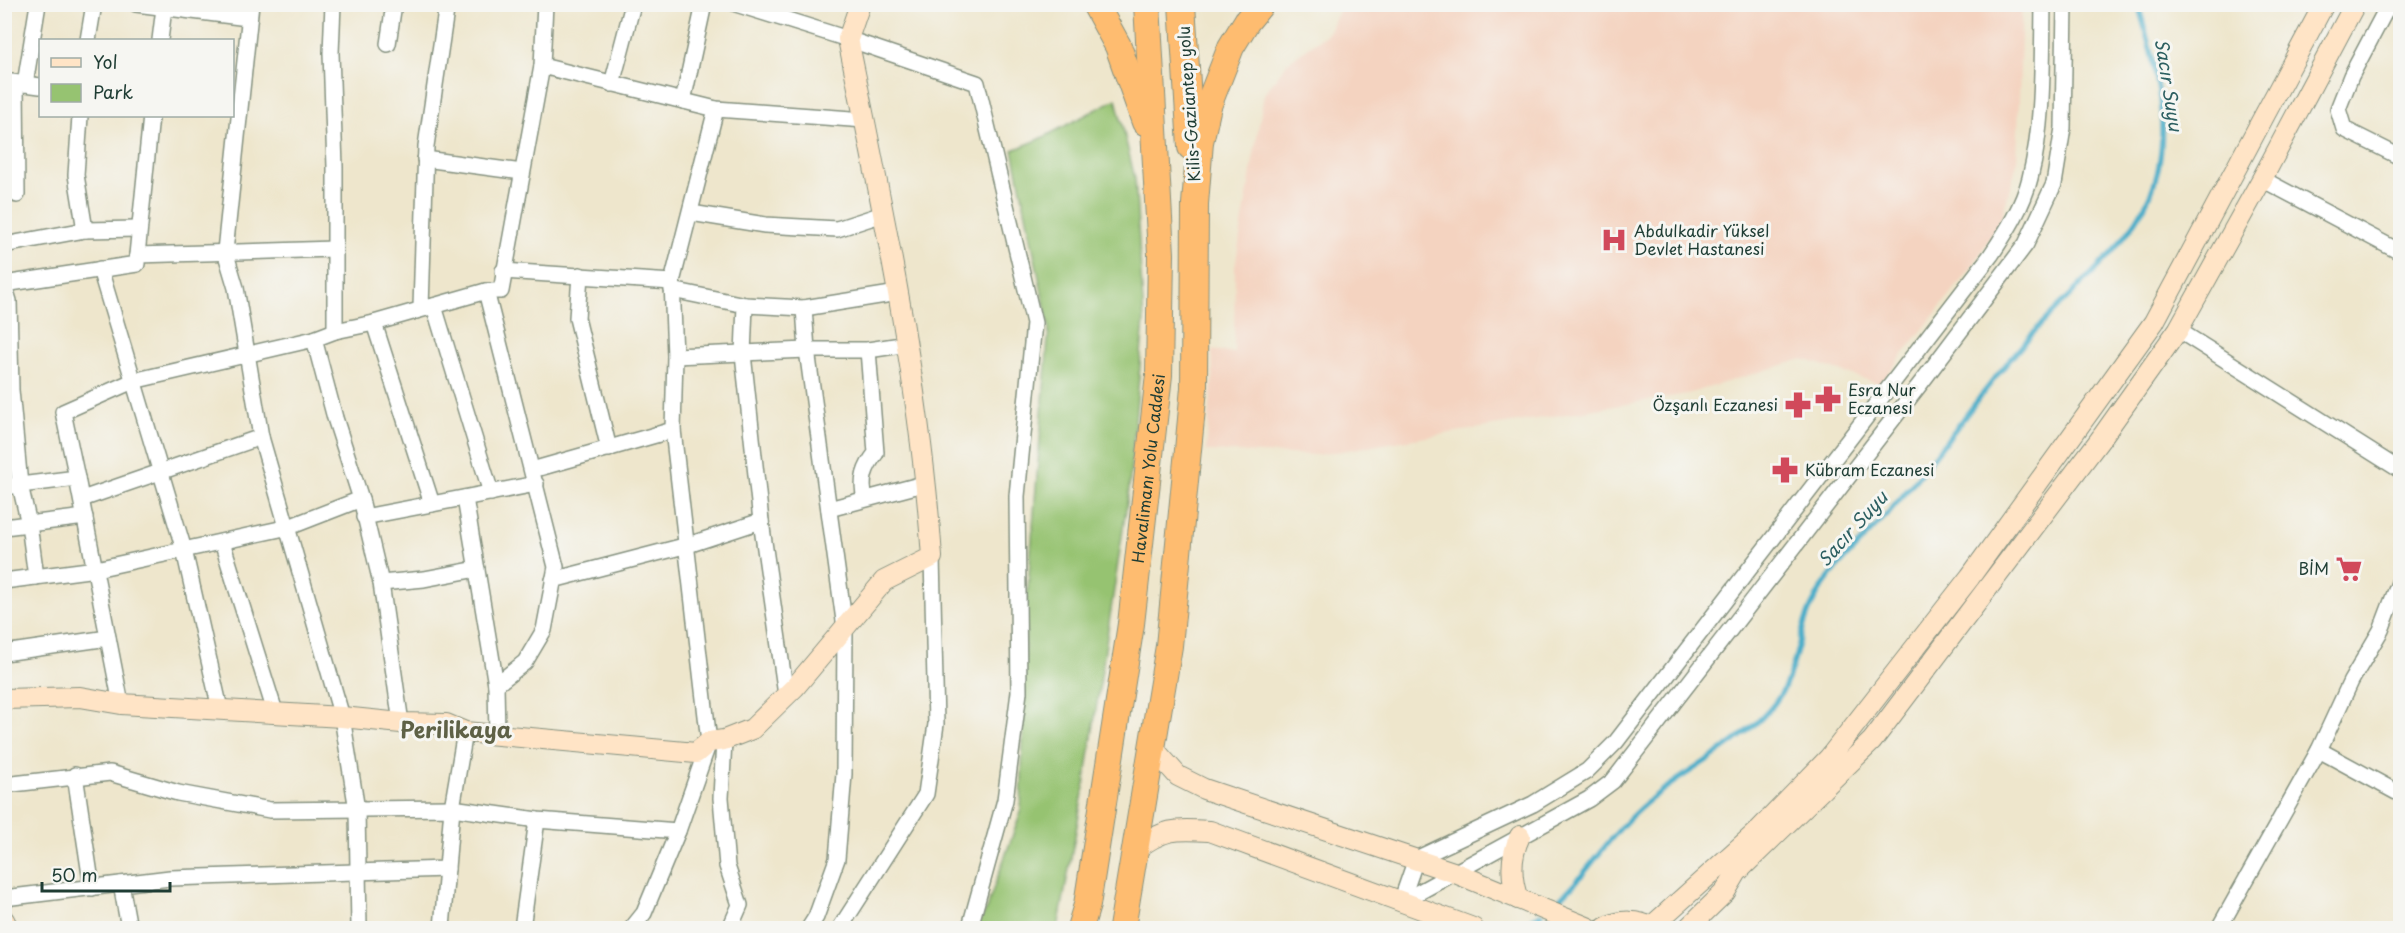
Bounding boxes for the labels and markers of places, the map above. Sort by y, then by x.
place label: Abdulkadir Yüksel Devlet Hastanesi [1634,218,1769,260]
hospital icon: Abdulkadir Yüksel Devlet Hastanesi [1599,225,1629,255]
place label: Esra Nur Eczanesi [1848,377,1916,419]
pharmacy icon: Esra Nur Eczanesi [1813,384,1843,414]
pharmacy icon: Özşanlı Eczanesi [1783,390,1813,420]
place label: Özşanlı Eczanesi [1652,392,1778,416]
pharmacy icon: Kübram Eczanesi [1770,455,1800,485]
place label: Kübram Eczanesi [1805,457,1935,481]
supermarket icon: BİM [2334,554,2364,584]
place label: BİM [2298,556,2329,580]

